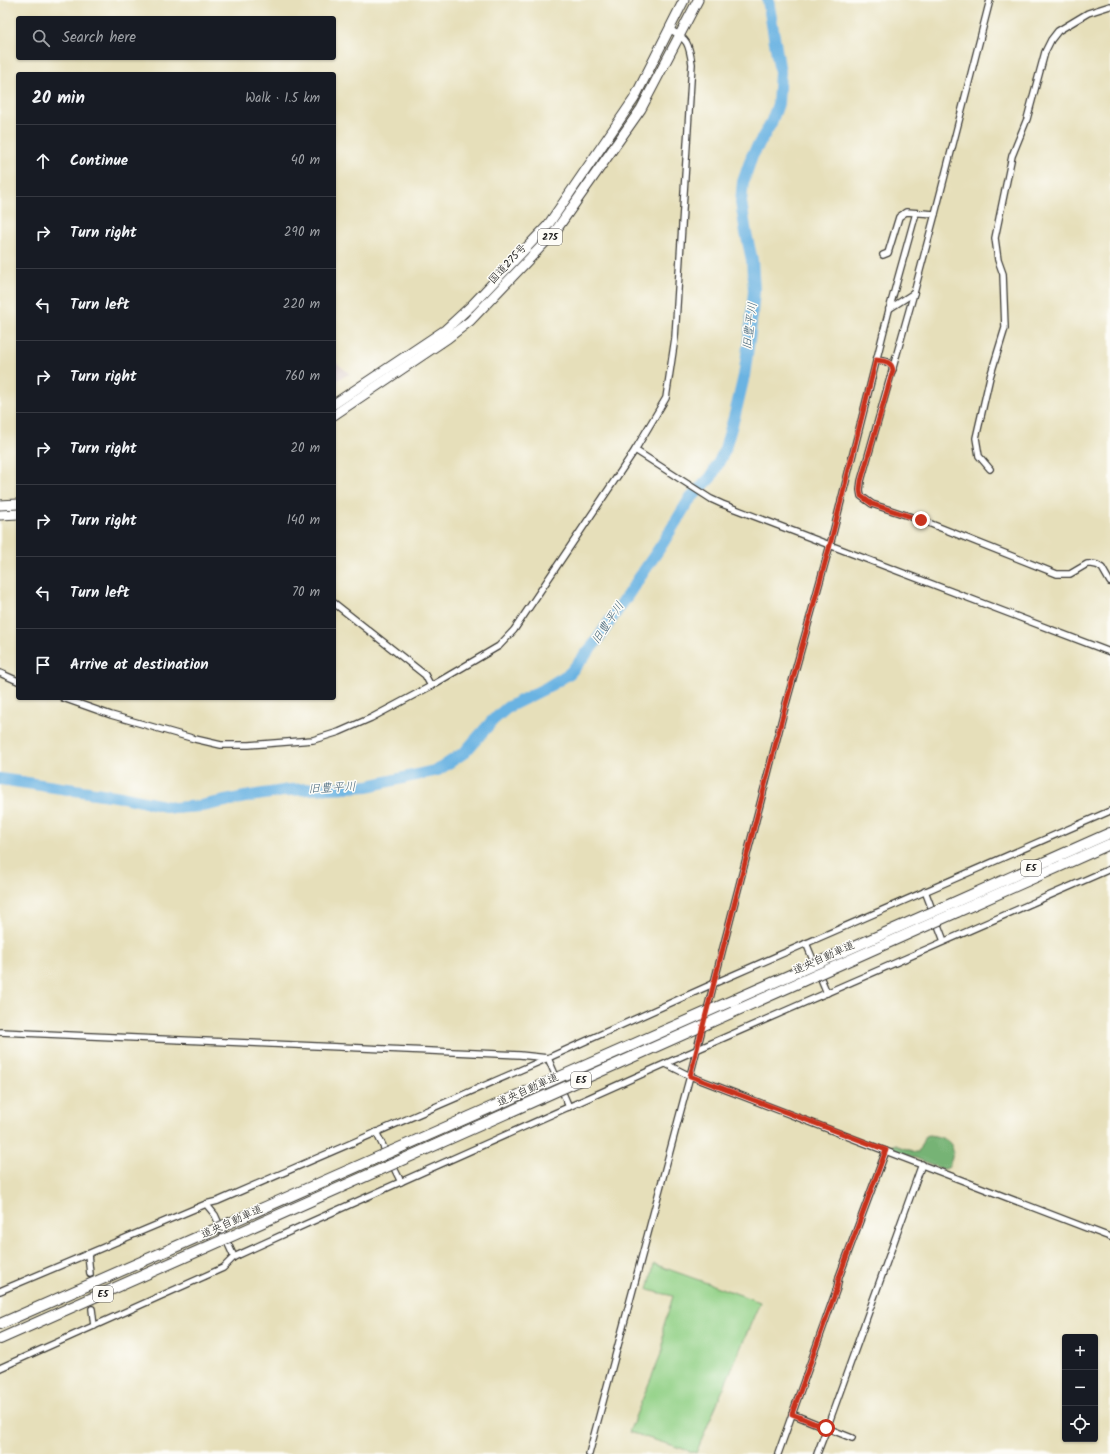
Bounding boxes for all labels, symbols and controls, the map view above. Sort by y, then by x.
search box [16,16,336,60]
text: Search here [62,26,136,50]
icon: search [30,27,52,49]
text: 20 min [32,85,85,112]
text: Walk · 1.5 km [245,88,320,109]
text: Continue [70,149,128,173]
icon: ahead [32,150,54,172]
text: 40 m [291,150,320,171]
text: Turn right [70,221,137,245]
icon: right [32,222,54,244]
text: 290 m [284,222,320,243]
road number: 275 [538,229,562,245]
street label: 国道275号 [484,239,532,289]
text: Turn left [70,293,130,317]
icon: left [32,294,54,316]
text: 220 m [283,294,320,315]
water label: 旧豊平川 [738,301,762,351]
text: Turn right [70,365,137,389]
icon: right [32,366,54,388]
text: 760 m [285,366,320,387]
text: Turn right [70,437,137,461]
icon: right [32,438,54,460]
text: 20 m [290,438,320,459]
text: Turn right [70,509,137,533]
icon: right [32,510,54,532]
text: 140 m [287,510,320,531]
route end [912,511,930,529]
text: Turn left [70,581,130,605]
icon: left [32,582,54,604]
text: 70 m [292,582,320,603]
water label: 旧豊平川 [587,598,629,648]
text: Arrive at destination [70,653,209,677]
icon: arrive [32,654,54,676]
water label: 旧豊平川 [308,777,356,799]
road number: E5 [1021,860,1041,876]
street label: 道央自動車道 [790,936,858,980]
street label: 道央自動車道 [494,1068,562,1112]
road number: E5 [571,1072,591,1088]
street label: 道央自動車道 [198,1200,266,1244]
road number: E5 [93,1286,113,1302]
map controls [1062,1334,1098,1442]
button: + [1062,1334,1098,1370]
button: − [1062,1370,1098,1406]
button: locate [1062,1406,1098,1442]
route start [817,1419,835,1437]

